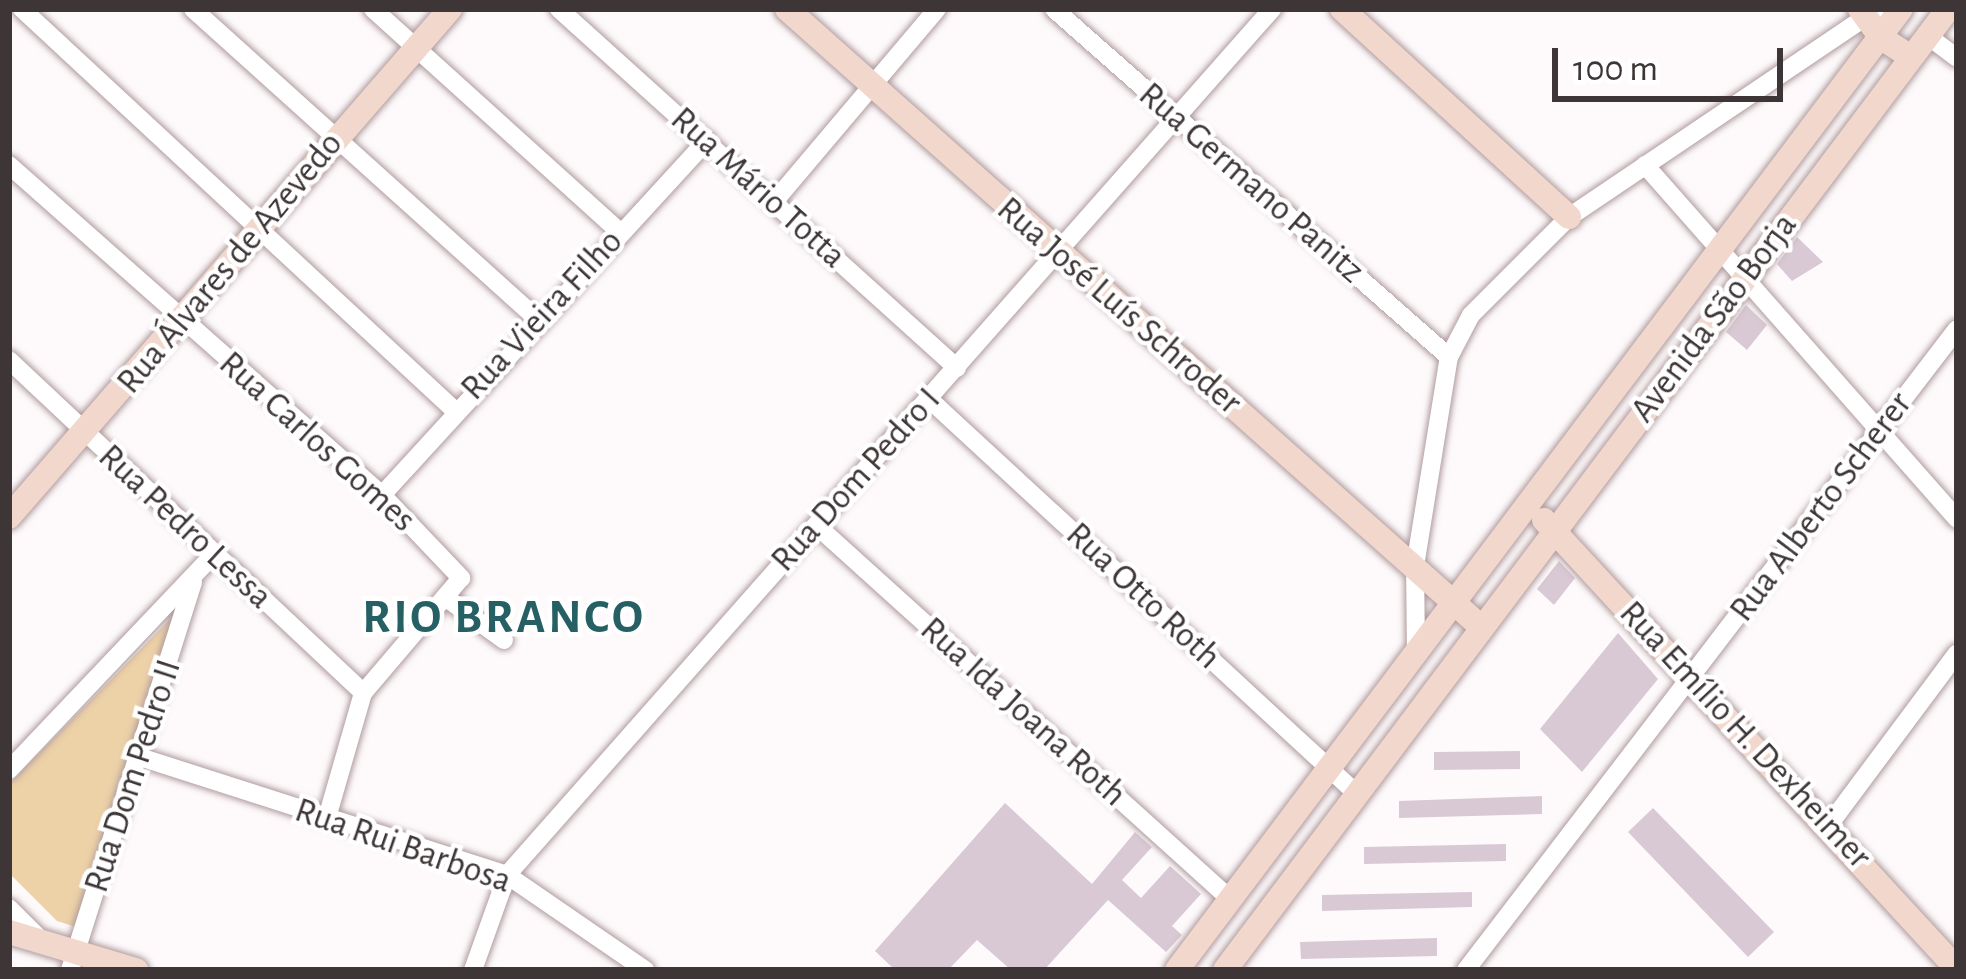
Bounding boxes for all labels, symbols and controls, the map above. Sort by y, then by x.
scale bar [1558,24,1789,98]
text: 100 m [1573,51,1658,87]
street label: Rua Germano Panitz [1130,73,1372,293]
street label: Rua Mário Totta [661,98,855,278]
street label: Rua Álvares de Azevedo [108,123,352,403]
street label: Rua José Luís Schroder [988,188,1250,424]
street label: Avenida São Borja [1621,205,1807,431]
street label: Rua Vieira Filho [452,221,632,409]
street label: Rua Carlos Gomes [210,342,424,542]
street label: Rua Dom Pedro I [762,379,950,581]
street label: Rua Alberto Scherer [1721,384,1921,630]
street label: Rua Pedro Lessa [89,435,281,619]
street label: Rua Otto Roth [1057,513,1229,679]
district label: RIO BRANCO [362,590,646,648]
street label: Rua Emílio H. Dexheimer [1610,592,1880,878]
street label: Rua Ida Joana Roth [911,608,1135,816]
street label: Rua Dom Pedro II [75,654,191,898]
street label: Rua Rui Barbosa [289,789,517,903]

